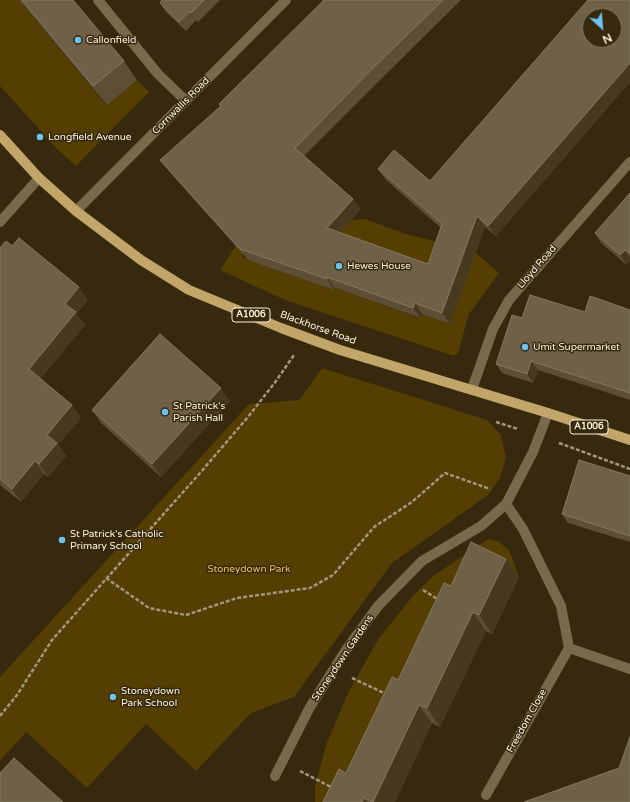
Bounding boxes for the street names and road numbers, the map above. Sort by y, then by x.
street label: Cornwallis Road [150,75,212,137]
street label: Lloyd Road [515,243,559,291]
road number: A1006 [232,308,270,322]
street label: Blackhorse Road [278,309,358,347]
road number: A1006 [570,420,608,434]
street label: Stoneydown Gardens [310,613,376,703]
street label: Freedom Close [505,687,549,755]

